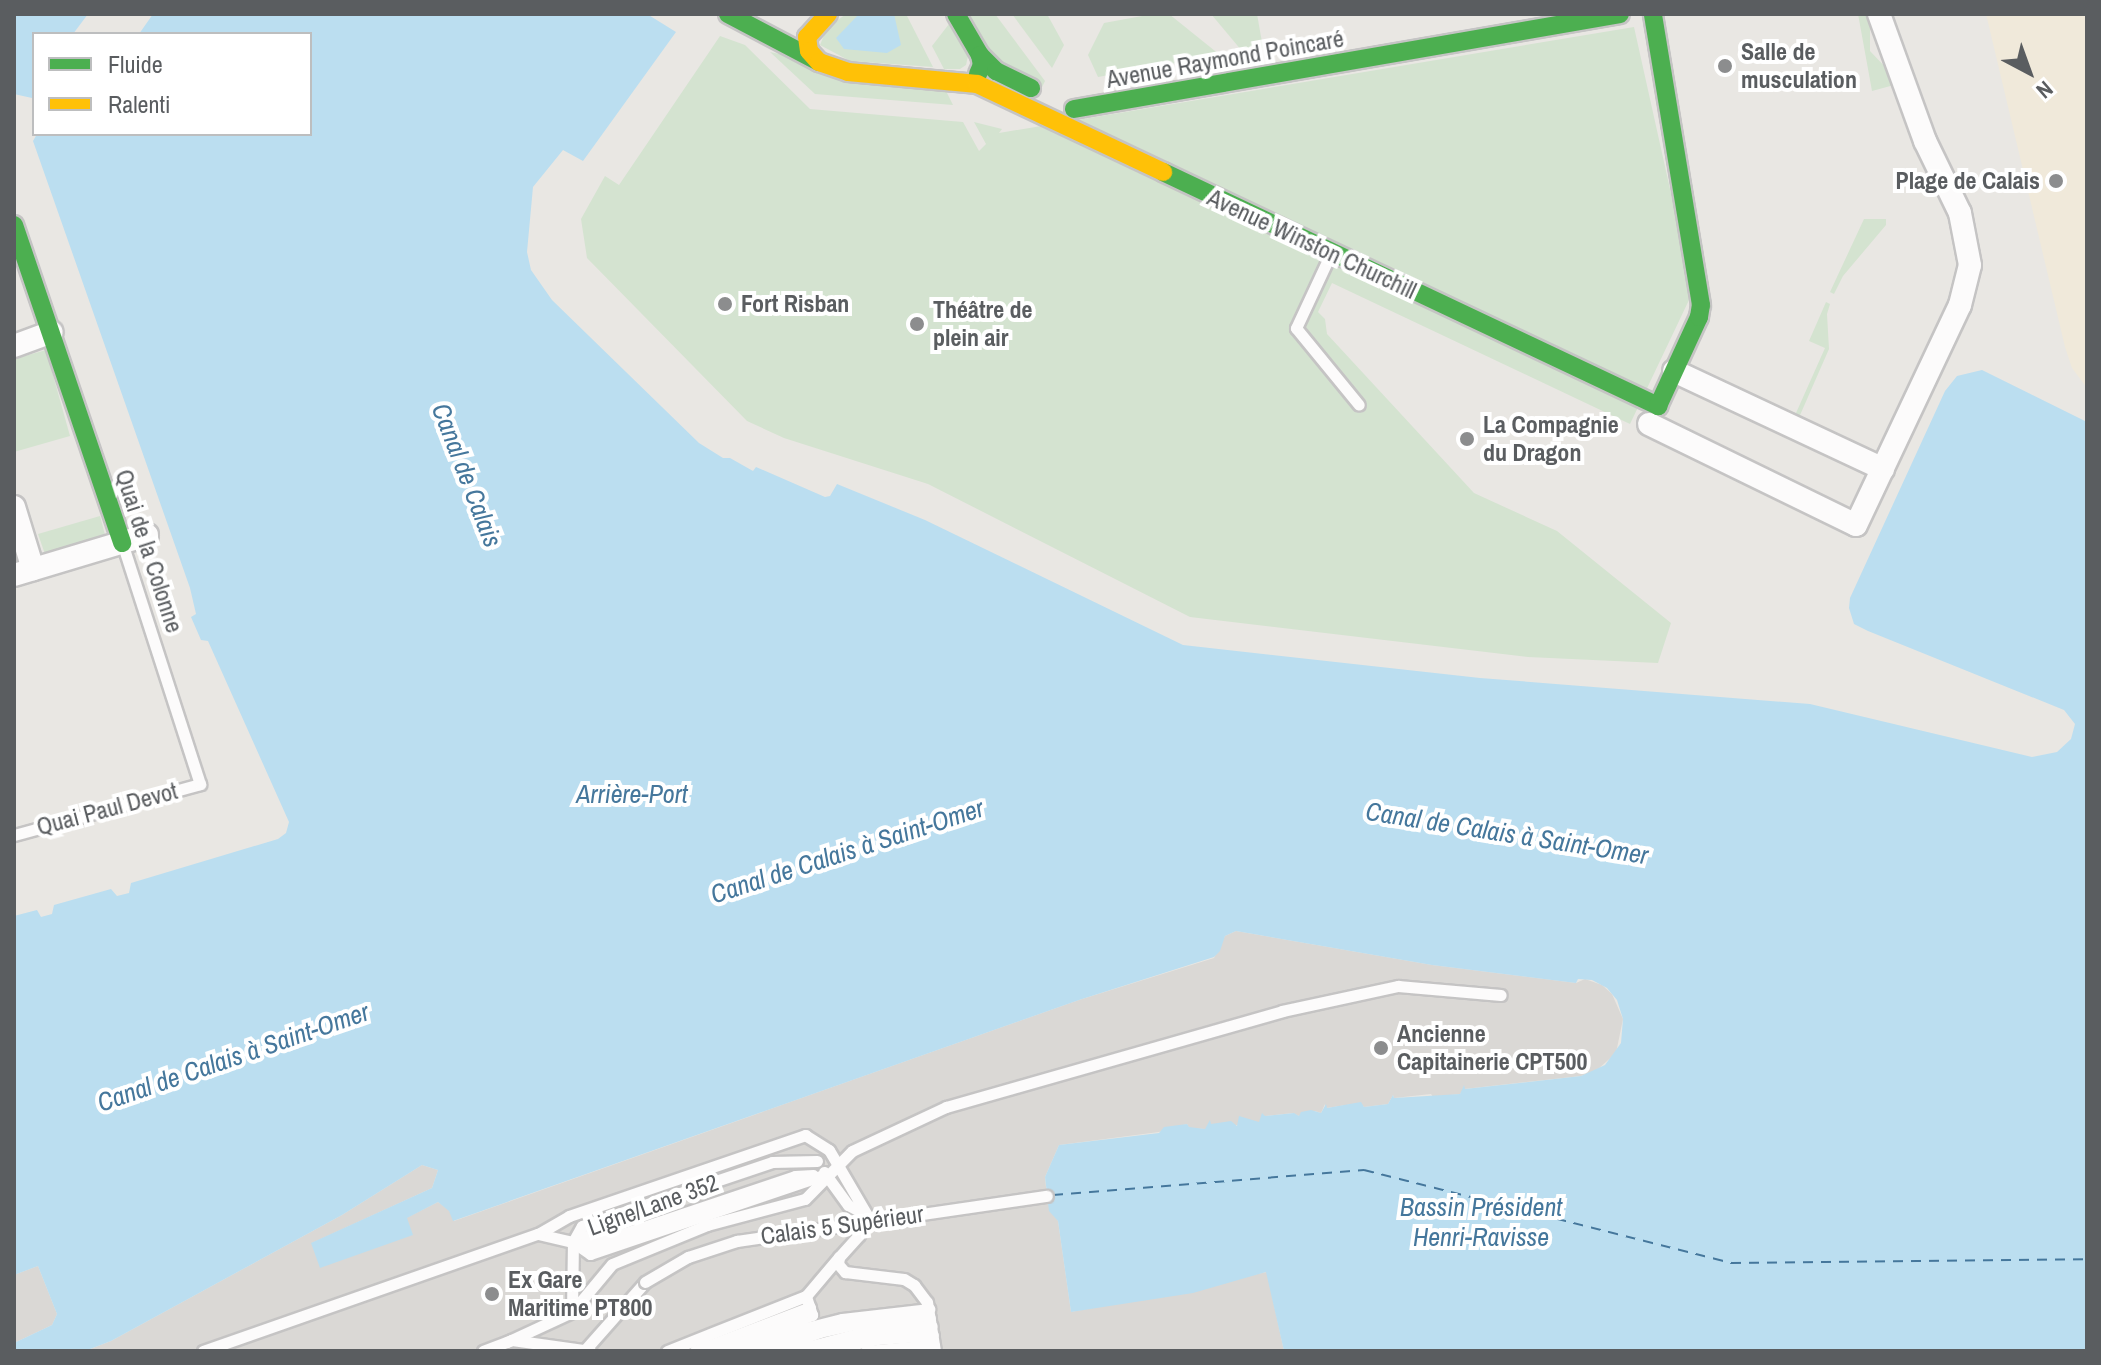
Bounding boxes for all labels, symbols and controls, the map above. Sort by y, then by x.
street label: Avenue Raymond Poincaré [1104,24,1346,94]
legend [32,32,312,136]
north arrow [1989,32,2069,112]
place label: Salle de musculation [1741,38,1857,94]
text: Fluide [108,48,163,80]
marker: Salle de musculation [1716,57,1734,75]
text: N [2030,75,2060,106]
text: Ralenti [108,88,170,120]
place label: Plage de Calais [1896,167,2040,195]
marker: Plage de Calais [2047,172,2065,190]
street label: Avenue Winston Churchill [1203,183,1421,305]
place label: Fort Risban [741,290,849,318]
marker: Fort Risban [716,295,734,313]
place label: Théâtre de plein air [933,296,1033,352]
marker: Théâtre de plein air [908,315,926,333]
water label: Canal de Calais [425,399,509,551]
place label: La Compagnie du Dragon [1483,411,1619,467]
marker: La Compagnie du Dragon [1458,430,1476,448]
street label: Quai de la Colonne [109,466,189,636]
street label: Quai Paul Devot [34,776,180,842]
water label: Arrière-Port [576,778,688,810]
water label: Canal de Calais à Saint-Omer [706,792,988,910]
water label: Canal de Calais à Saint-Omer [1364,795,1650,871]
water label: Canal de Calais à Saint-Omer [93,996,373,1118]
place label: Ancienne Capitainerie CPT500 [1397,1020,1587,1076]
marker: Ancienne Capitainerie CPT500 [1372,1039,1390,1057]
street label: Ligne/Lane 352 [584,1168,722,1242]
water label: Bassin Président Henri-Ravisse [1400,1191,1562,1252]
street label: Calais 5 Supérieur [759,1199,925,1251]
place label: Ex Gare Maritime PT800 [508,1266,652,1322]
marker: Ex Gare Maritime PT800 [483,1285,501,1303]

